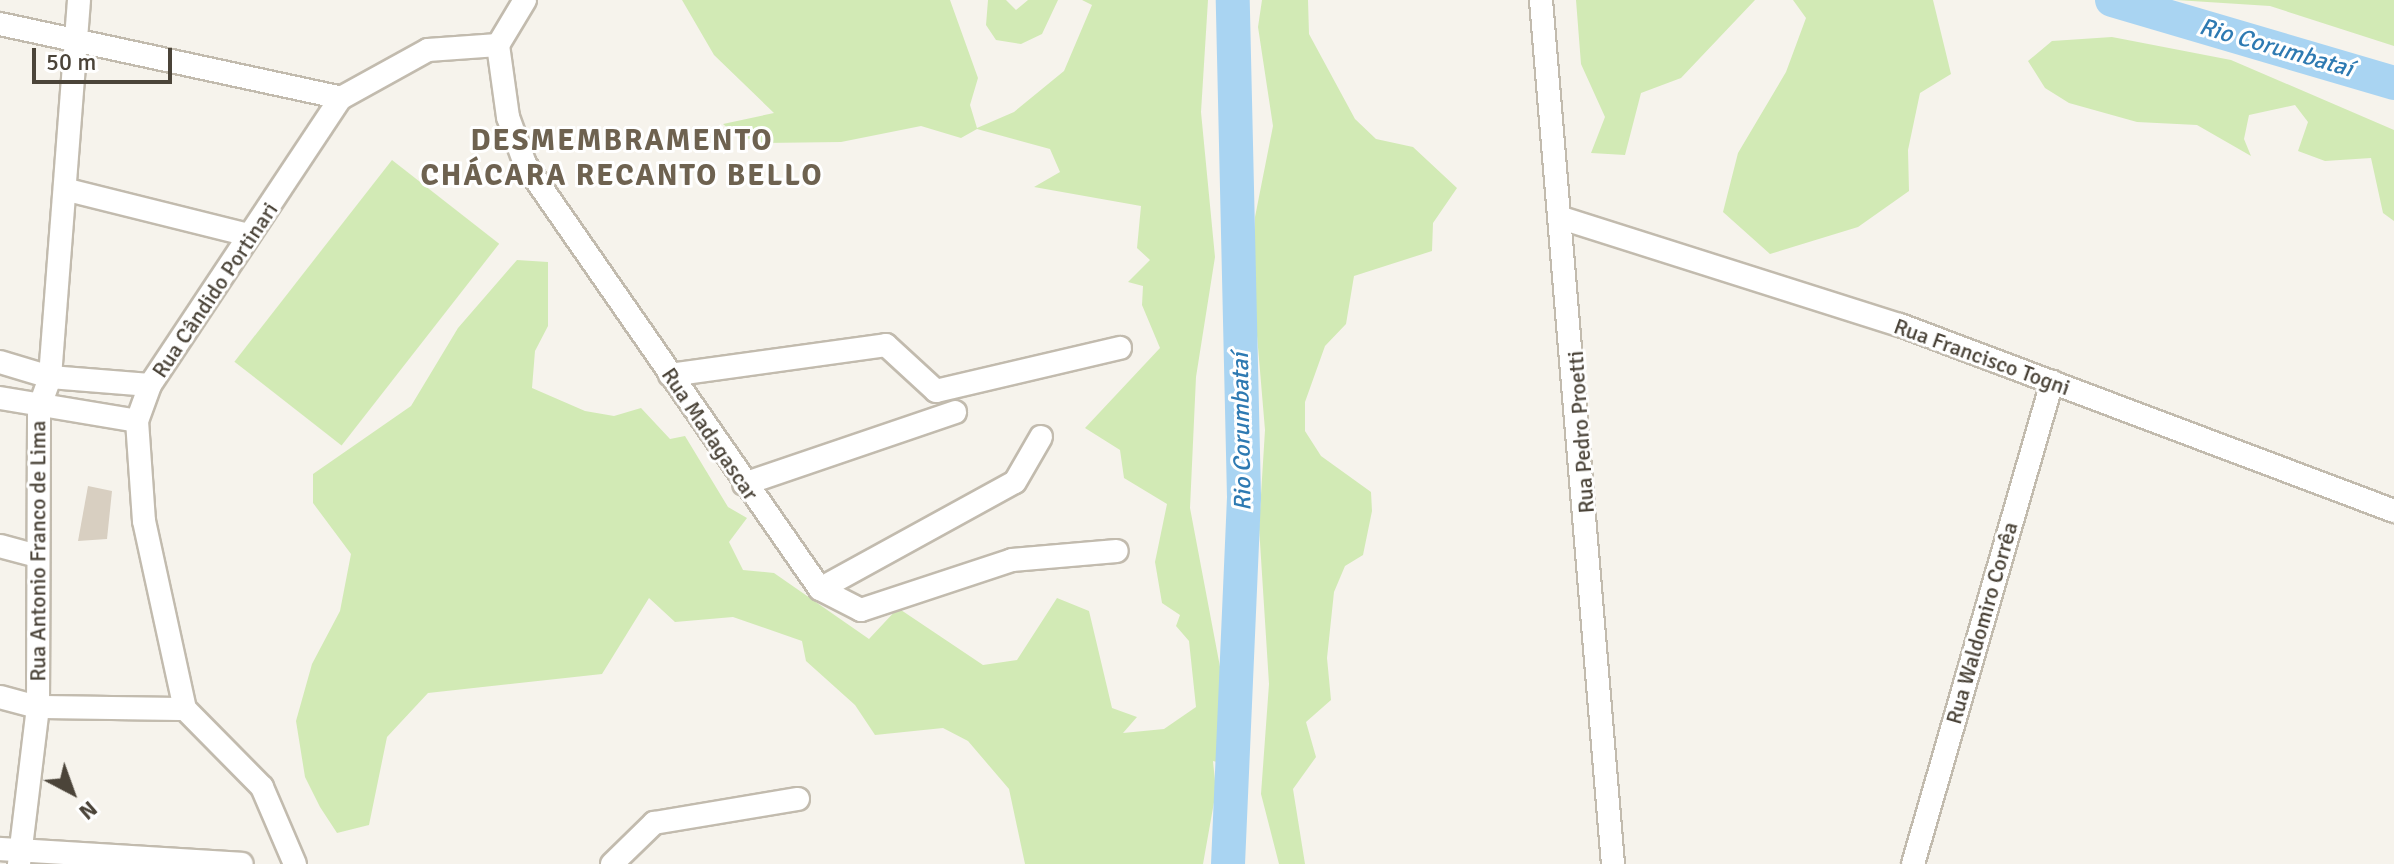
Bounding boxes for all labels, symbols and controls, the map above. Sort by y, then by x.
water label: Rio Corumbataí [2196,12,2356,84]
scale bar [36,32,176,82]
text: 50 m [46,47,96,77]
district label: DESMEMBRAMENTO CHÁCARA RECANTO BELLO [421,123,823,194]
street label: Rua Cândido Portinari [147,197,283,383]
street label: Rua Francisco Togni [1890,313,2074,401]
street label: Rua Pedro Proetti [1562,350,1600,514]
water label: Rio Corumbataí [1226,353,1258,511]
street label: Rua Madagascar [656,363,764,505]
street label: Rua Antonio Franco de Lima [25,420,51,682]
street label: Rua Waldomiro Corrêa [1940,519,2024,727]
north arrow [32,752,112,832]
text: N [73,795,103,826]

